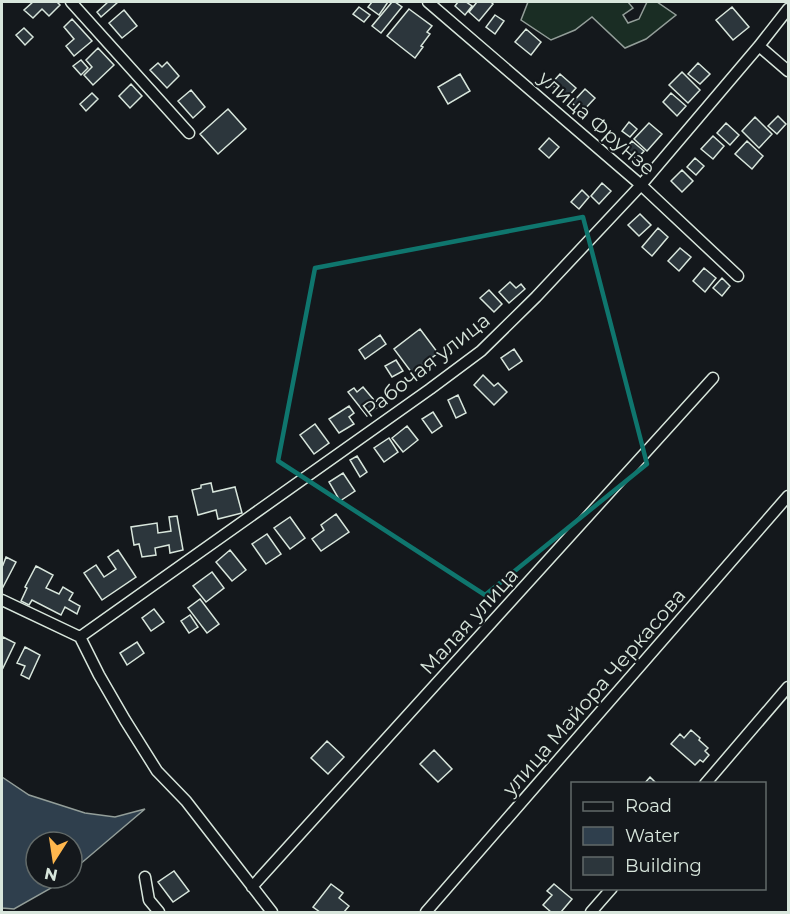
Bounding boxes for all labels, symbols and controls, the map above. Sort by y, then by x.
street label: улица Фрунзе [533,65,660,180]
street label: Рабочая улица [358,308,494,422]
street label: Малая улица [415,563,523,679]
street label: улица Майора Черкасова [497,583,691,801]
legend [571,782,766,890]
text: Road [625,795,672,817]
text: Water [625,825,680,847]
north arrow [24,830,84,890]
text: Building [625,855,702,877]
text: N [43,864,59,885]

